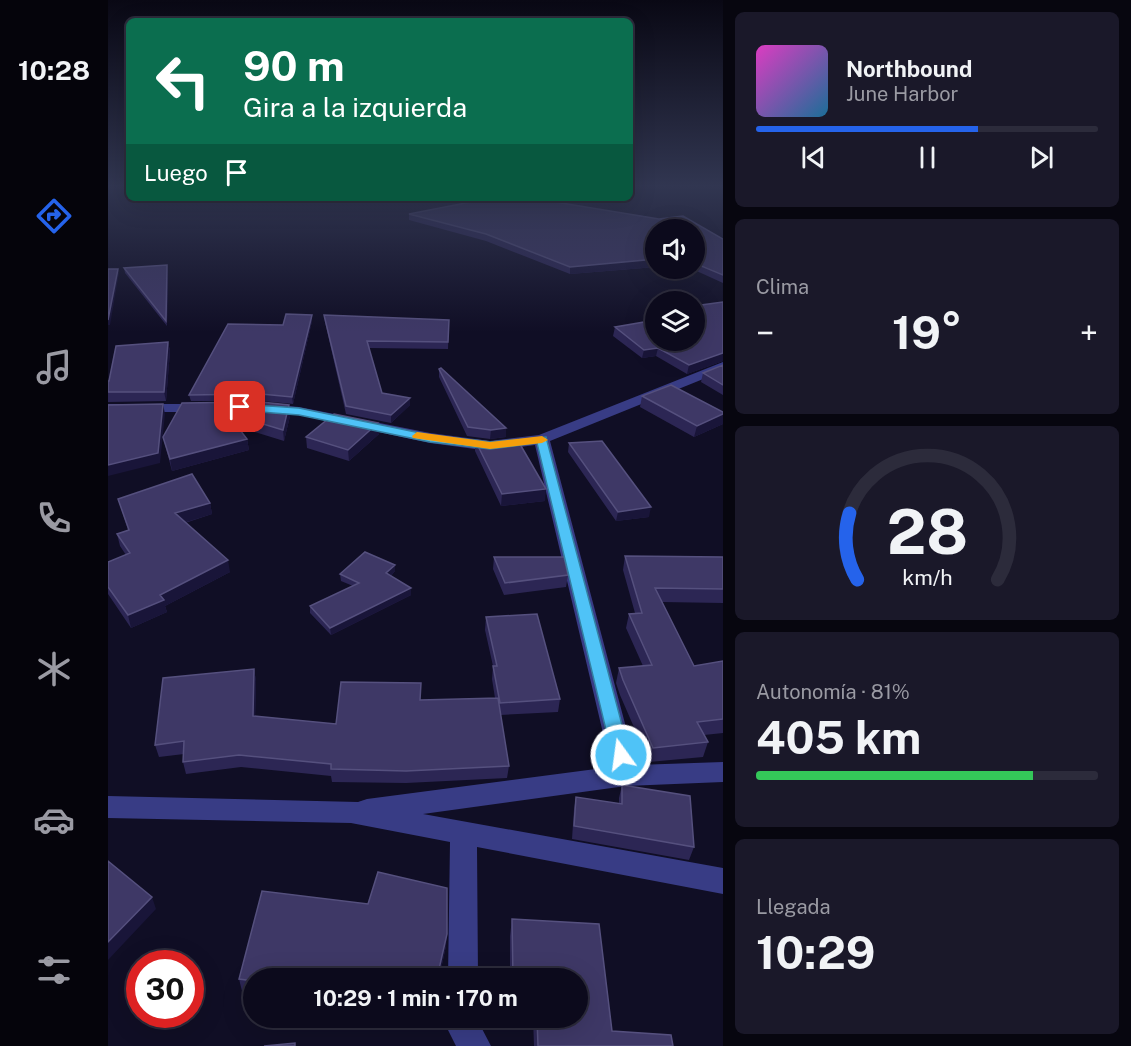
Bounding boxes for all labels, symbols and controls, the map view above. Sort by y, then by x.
text: 90 m [243,41,345,90]
icon: left [144,42,222,120]
text: 10:28 [18,54,90,86]
text: Northbound [846,56,972,82]
text: June Harbor [846,82,958,106]
text: Gira a la izquierda [243,91,467,123]
icon: previous [797,141,830,174]
icon: pause [911,141,944,174]
icon: next [1025,141,1058,174]
icon: arrive [220,156,253,189]
text: Luego [144,160,208,186]
icon: directions [33,195,75,237]
map controls [645,219,705,351]
button: sound [645,219,705,279]
text: Clima [756,275,809,299]
button: layers [645,291,705,351]
text: 19° [892,306,962,359]
text: − [756,314,774,352]
text: + [1080,314,1098,352]
icon: music [33,346,75,388]
pin [214,381,265,432]
icon: arrive [223,390,256,423]
text: 28 [886,495,968,568]
icon: phone [33,497,75,539]
text: km/h [902,565,952,590]
icon: climate [33,648,75,690]
text: Autonomía · 81% [756,680,910,704]
text: 405 km [756,711,921,764]
position arrow [589,723,653,787]
icon: car [33,799,75,841]
text: Llegada [756,895,831,919]
text: 10:29 [756,926,876,979]
icon: filters [33,949,75,991]
speed limit sign: 30 [126,950,204,1028]
text: 10:29 · 1 min · 170 m [313,985,518,1011]

